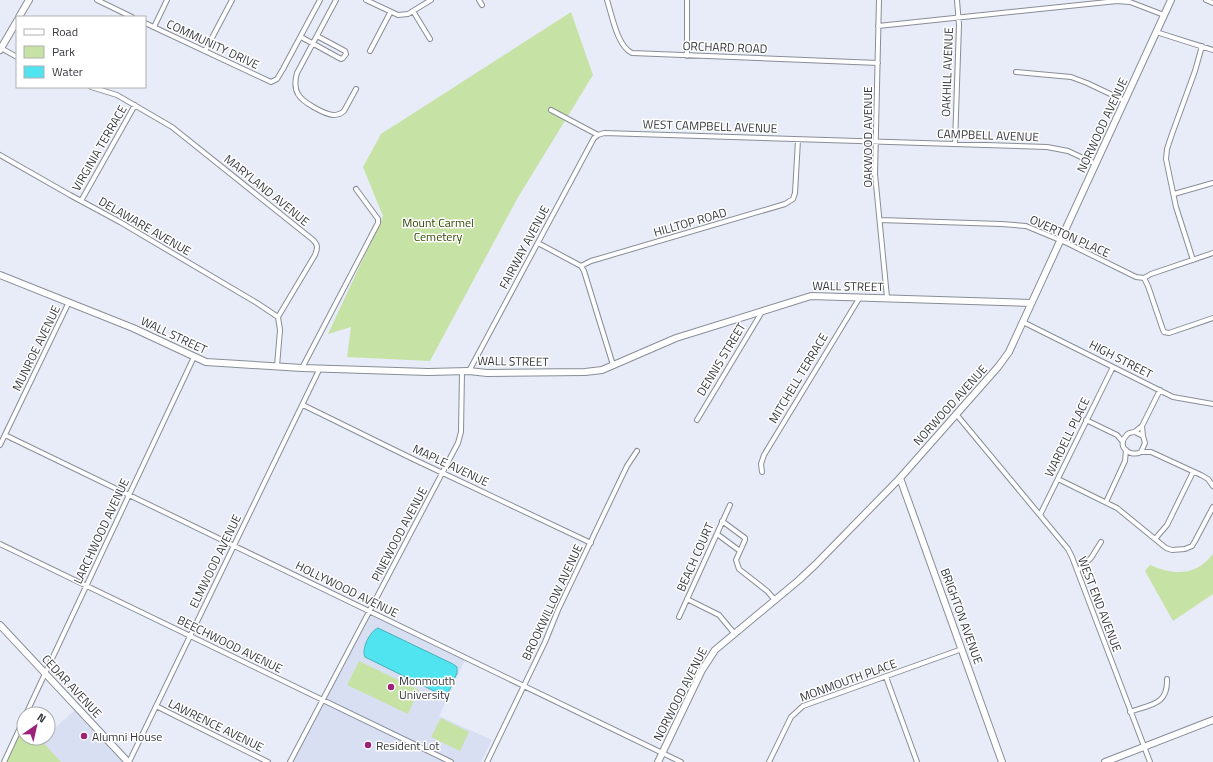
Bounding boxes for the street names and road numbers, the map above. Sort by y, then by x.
street label: COMMUNITY DRIVE [163,14,263,74]
street label: OAKHILL AVENUE [936,26,958,117]
street label: ORCHARD ROAD [682,36,768,58]
street label: NORWOOD AVENUE [1072,74,1133,176]
street label: OAKWOOD AVENUE [858,86,877,188]
street label: VIRGINIA TERRACE [67,101,131,194]
street label: WEST CAMPBELL AVENUE [642,114,778,138]
street label: CAMPBELL AVENUE [937,124,1040,146]
street label: MARYLAND AVENUE [220,150,314,231]
street label: DELAWARE AVENUE [95,192,195,260]
street label: FAIRWAY AVENUE [494,201,554,292]
street label: HILLTOP ROAD [651,202,729,241]
street label: OVERTON PLACE [1027,210,1114,262]
street label: WALL STREET [812,276,885,296]
street label: MUNROE AVENUE [7,302,65,394]
street label: WALL STREET [138,311,211,359]
street label: DENNIS STREET [692,318,751,399]
street label: MITCHELL TERRACE [763,329,833,427]
street label: HIGH STREET [1086,335,1157,383]
street label: WALL STREET [477,351,550,371]
street label: NORWOOD AVENUE [908,360,992,450]
street label: WARDELL PLACE [1040,394,1095,480]
street label: MAPLE AVENUE [410,439,493,491]
street label: LARCHWOOD AVENUE [68,475,134,587]
street label: PINEWOOD AVENUE [366,483,432,585]
street label: ELMWOOD AVENUE [184,511,246,611]
street label: BEACH COURT [671,519,719,595]
street label: BROOKWILLOW AVENUE [517,540,587,663]
street label: WEST END AVENUE [1073,554,1127,655]
street label: HOLLYWOOD AVENUE [292,556,402,622]
street label: BRIGHTON AVENUE [936,565,988,667]
street label: BEECHWOOD AVENUE [174,610,286,678]
street label: NORWOOD AVENUE [648,643,712,744]
street label: CEDAR AVENUE [39,652,105,720]
street label: MONMOUTH PLACE [797,654,899,706]
street label: LAWRENCE AVENUE [165,694,267,757]

